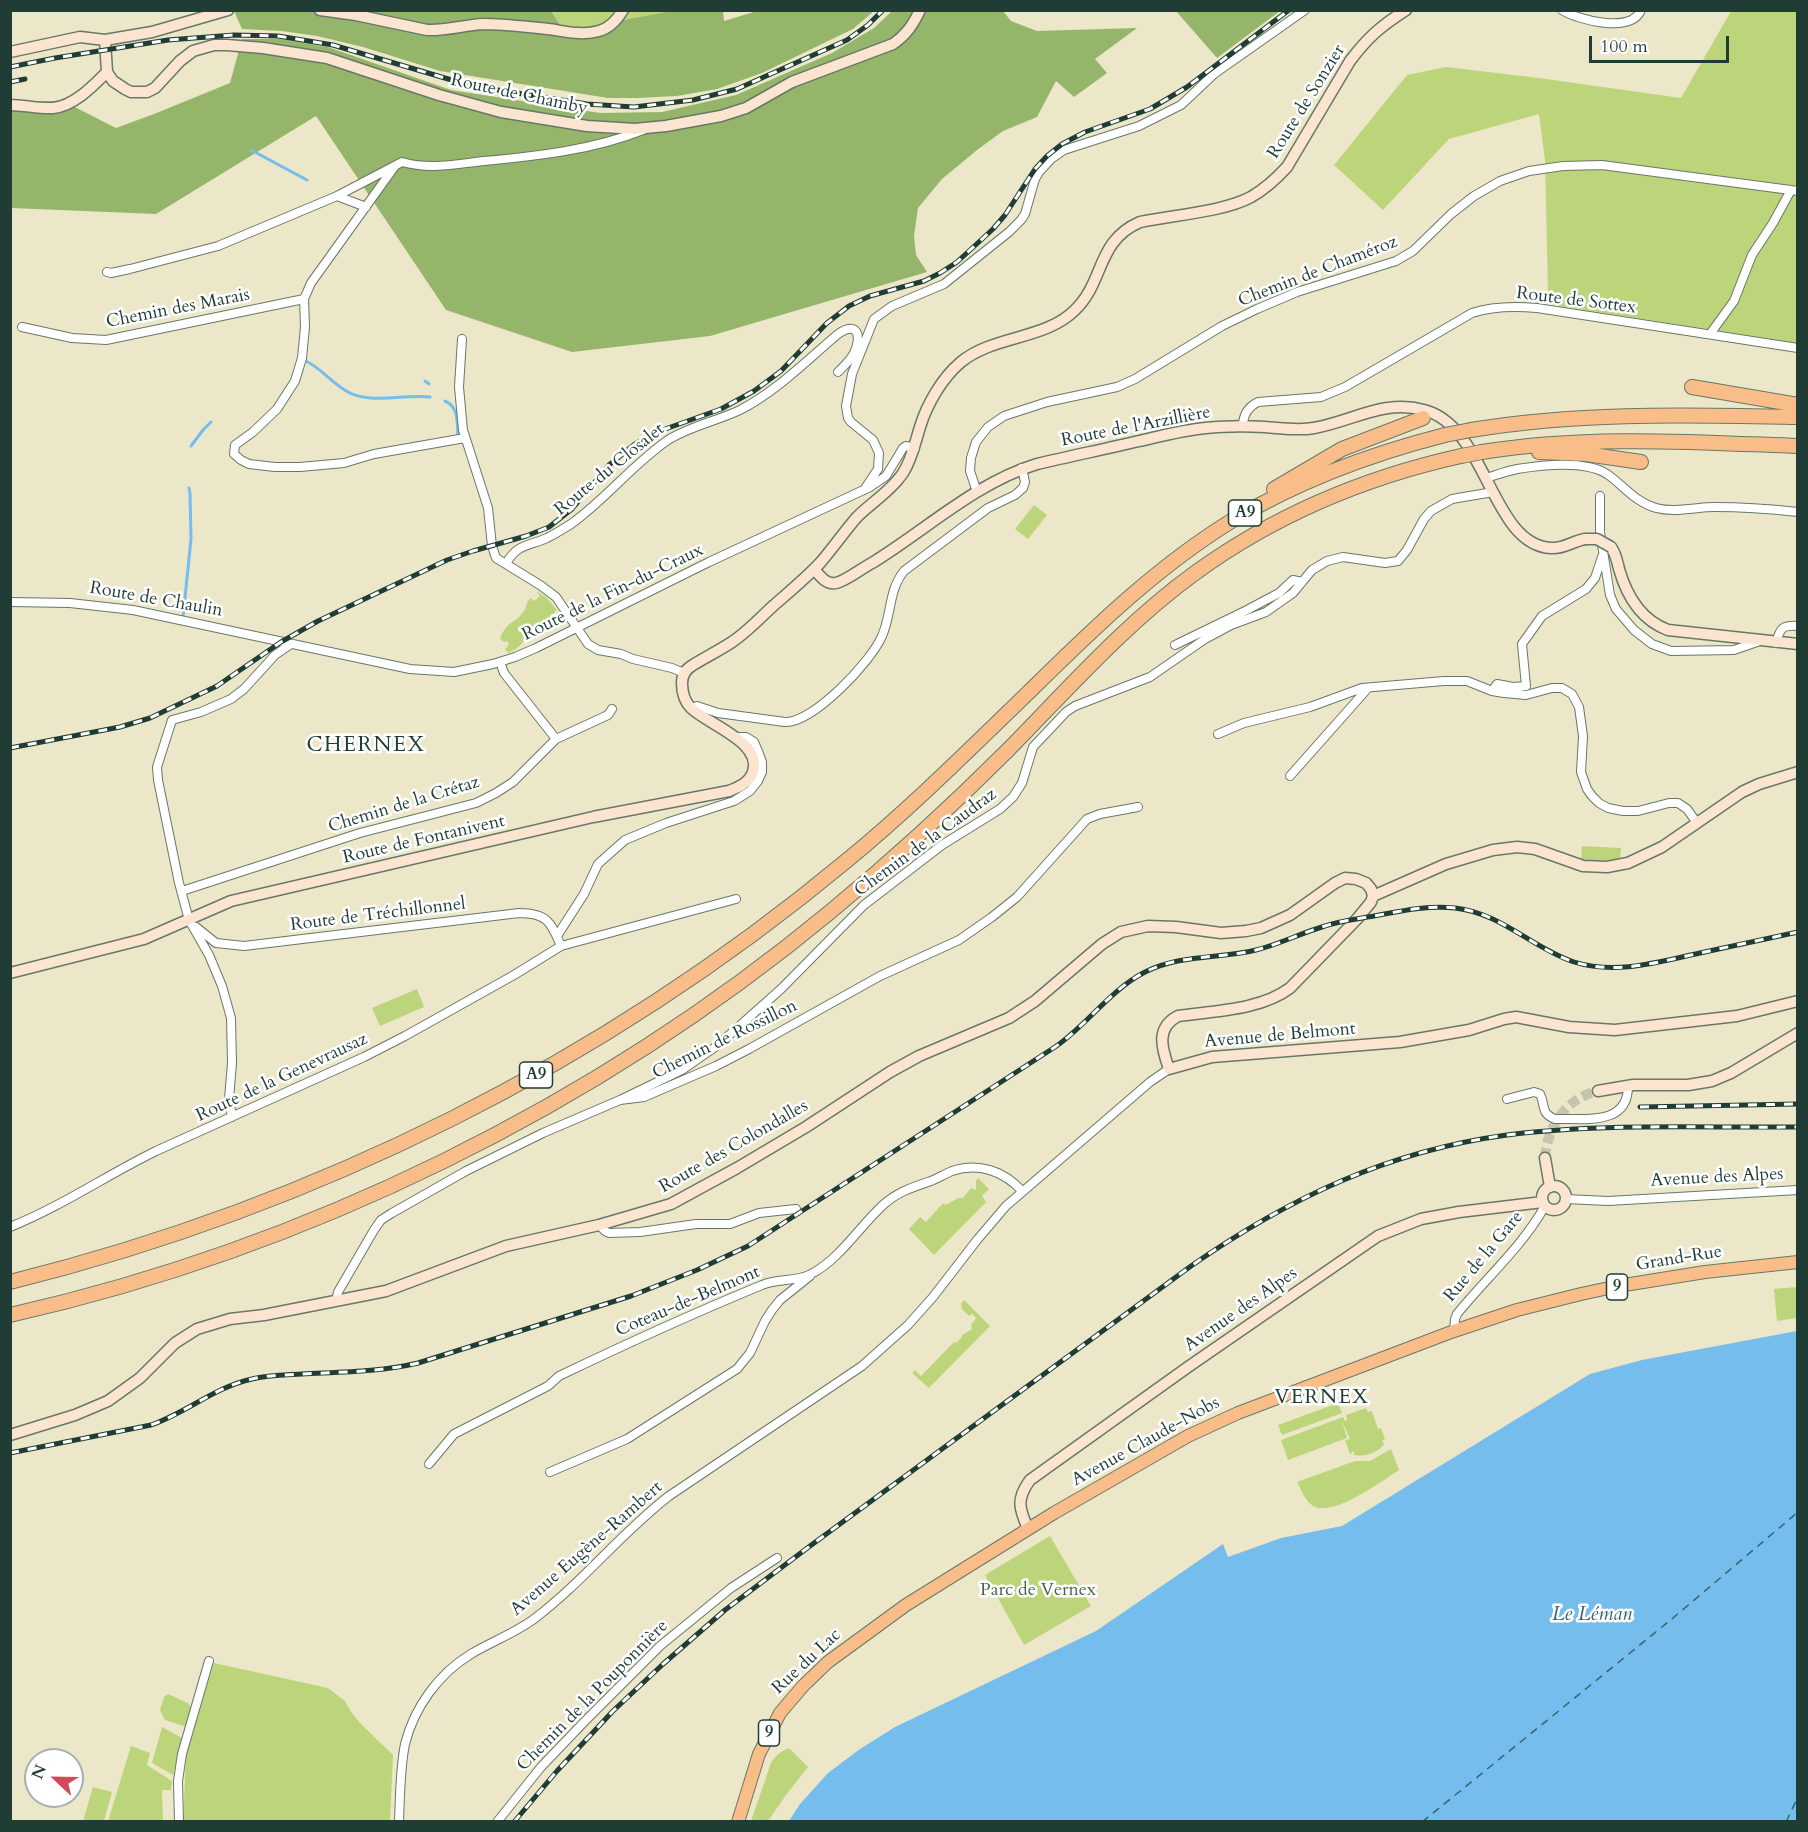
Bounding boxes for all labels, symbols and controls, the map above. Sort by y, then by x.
scale bar [1592,24,1732,62]
text: 100 m [1600,34,1648,59]
street label: Route de Sonzier [1263,41,1351,163]
street label: Route de Chamby [449,70,589,120]
street label: Chemin de Chaméroz [1235,232,1401,312]
street label: Route de Sottex [1515,283,1637,319]
street label: Chemin des Marais [104,284,252,334]
street label: Route de l'Arzillière [1060,402,1212,452]
street label: Route du Closalet [551,419,669,521]
road number: A9 [1228,500,1262,526]
street label: Route de la Fin-du-Craux [519,540,707,646]
street label: Route de Chaulin [88,578,224,622]
district label: CHERNEX [306,733,426,759]
street label: Chemin de la Crétaz [326,772,482,838]
street label: Chemin de la Caudraz [851,784,1001,902]
street label: Route de Fontanivent [341,811,507,869]
street label: Route de Tréchillonnel [289,894,467,936]
street label: Chemin de Rossillon [649,996,801,1084]
street label: Avenue de Belmont [1204,1019,1356,1053]
street label: Route de la Genevrausaz [193,1029,371,1127]
road number: A9 [520,1062,552,1088]
street label: Route des Colondalles [656,1096,812,1198]
street label: Avenue des Alpes [1650,1164,1784,1192]
street label: Rue de la Gare [1440,1207,1528,1307]
street label: Grand-Rue [1634,1242,1724,1276]
street label: Coteau-de-Belmont [613,1262,763,1342]
street label: Avenue des Alpes [1180,1263,1302,1357]
road number: 9 [1606,1274,1628,1300]
district label: VERNEX [1274,1386,1370,1410]
street label: Avenue Claude-Nobs [1068,1392,1224,1492]
street label: Avenue Eugène-Rambert [507,1477,667,1621]
park label: Parc de Vernex [980,1580,1096,1602]
water label: Le Léman [1552,1603,1632,1627]
street label: Chemin de la Pouponnière [513,1616,673,1776]
street label: Rue du Lac [768,1625,846,1699]
road number: 9 [758,1720,780,1746]
north arrow [24,1748,84,1808]
text: N [26,1761,52,1783]

